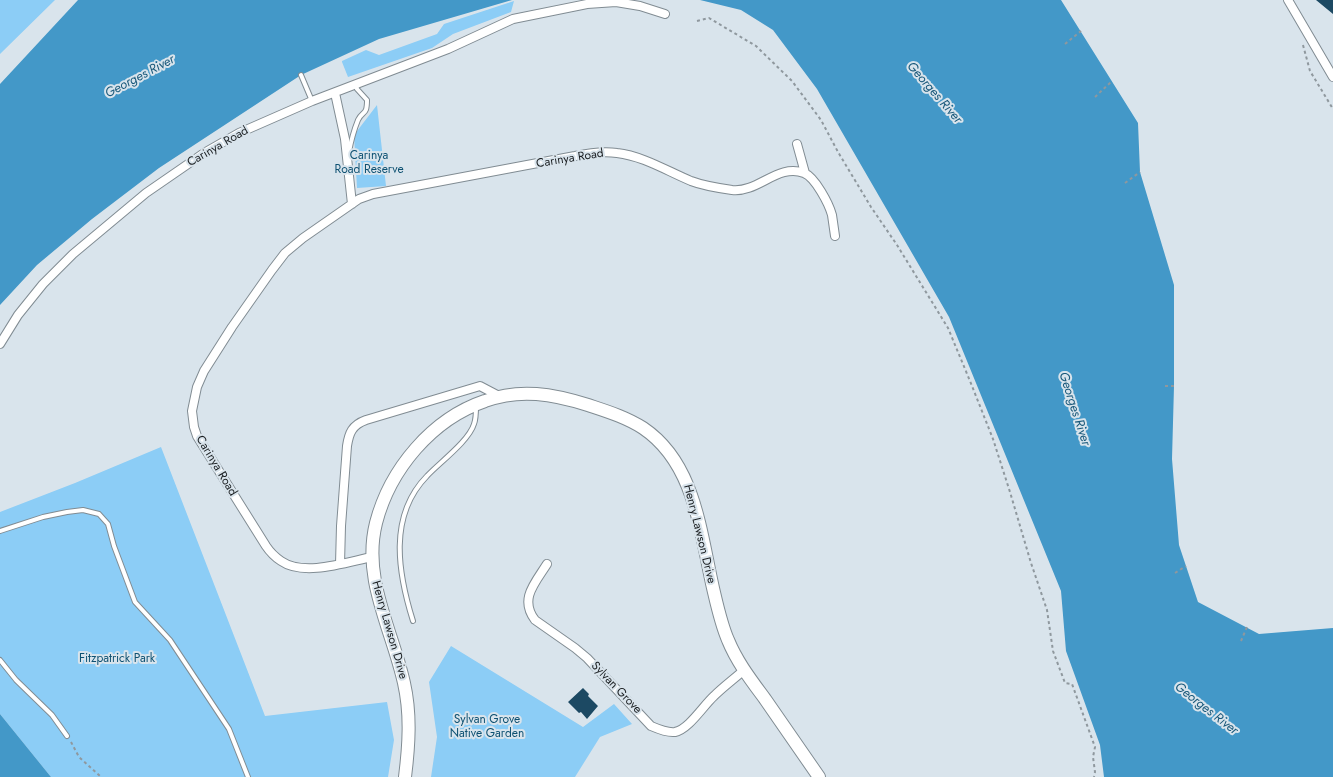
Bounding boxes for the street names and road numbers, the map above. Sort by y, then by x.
street label: Carinya Road [185,124,251,170]
street label: Carinya Road [535,147,605,171]
street label: Carinya Road [192,433,240,499]
street label: Henry Lawson Drive [680,483,718,585]
street label: Henry Lawson Drive [368,579,410,681]
street label: Sylvan Grove [588,659,644,717]

